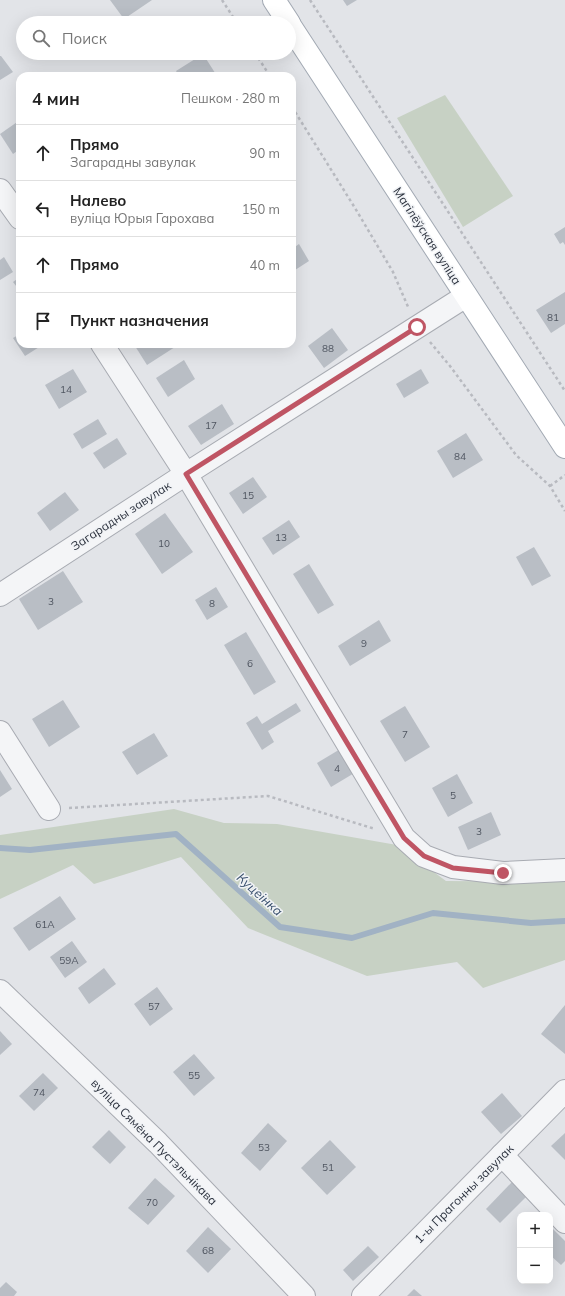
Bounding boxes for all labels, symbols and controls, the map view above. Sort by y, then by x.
search box [16,16,296,60]
icon: search [30,27,52,49]
text: Поиск [62,29,107,48]
text: 4 мин [32,88,80,109]
text: Пешком · 280 m [181,90,280,106]
text: Прямо [70,135,119,154]
icon: ahead [32,142,54,164]
text: 90 m [250,145,280,161]
text: Загарадны завулак [70,154,196,170]
street label: Магілёўская вуліца [390,184,464,287]
text: Налево [70,191,126,210]
icon: left [32,198,54,220]
text: 150 m [242,201,280,217]
text: вуліца Юрыя Гарохава [70,210,215,226]
icon: ahead [32,254,54,276]
text: Прямо [70,255,119,274]
text: 40 m [250,257,280,273]
icon: arrive [32,310,54,332]
text: Пункт назначения [70,311,209,330]
house number: 81 [547,311,559,324]
route start [408,318,426,336]
house number: 88 [322,342,334,355]
house number: 14 [60,383,72,396]
house number: 17 [205,419,217,432]
house number: 84 [454,450,466,463]
street label: Загарадны завулак [68,477,174,553]
house number: 15 [242,489,254,502]
house number: 13 [275,531,287,544]
house number: 10 [158,537,170,550]
house number: 3 [48,595,54,608]
house number: 8 [209,597,215,610]
house number: 9 [361,637,367,650]
house number: 6 [247,657,253,670]
house number: 7 [402,728,408,741]
house number: 4 [334,762,340,775]
house number: 5 [450,789,456,802]
house number: 3 [476,825,482,838]
route end [494,864,512,882]
water label: Куцеінка [234,869,286,919]
house number: 61А [35,918,55,931]
house number: 59А [59,954,79,967]
house number: 57 [148,1000,160,1013]
house number: 55 [188,1069,200,1082]
street label: вуліца Сямёна Пустэльнікава [88,1075,221,1208]
house number: 74 [33,1086,45,1099]
house number: 53 [258,1141,270,1154]
street label: 1-ы Прагонны завулак [411,1141,517,1246]
house number: 51 [322,1161,334,1174]
house number: 70 [146,1196,158,1209]
map controls [517,1212,553,1284]
button: + [517,1212,553,1248]
house number: 68 [202,1244,214,1257]
button: − [517,1248,553,1284]

